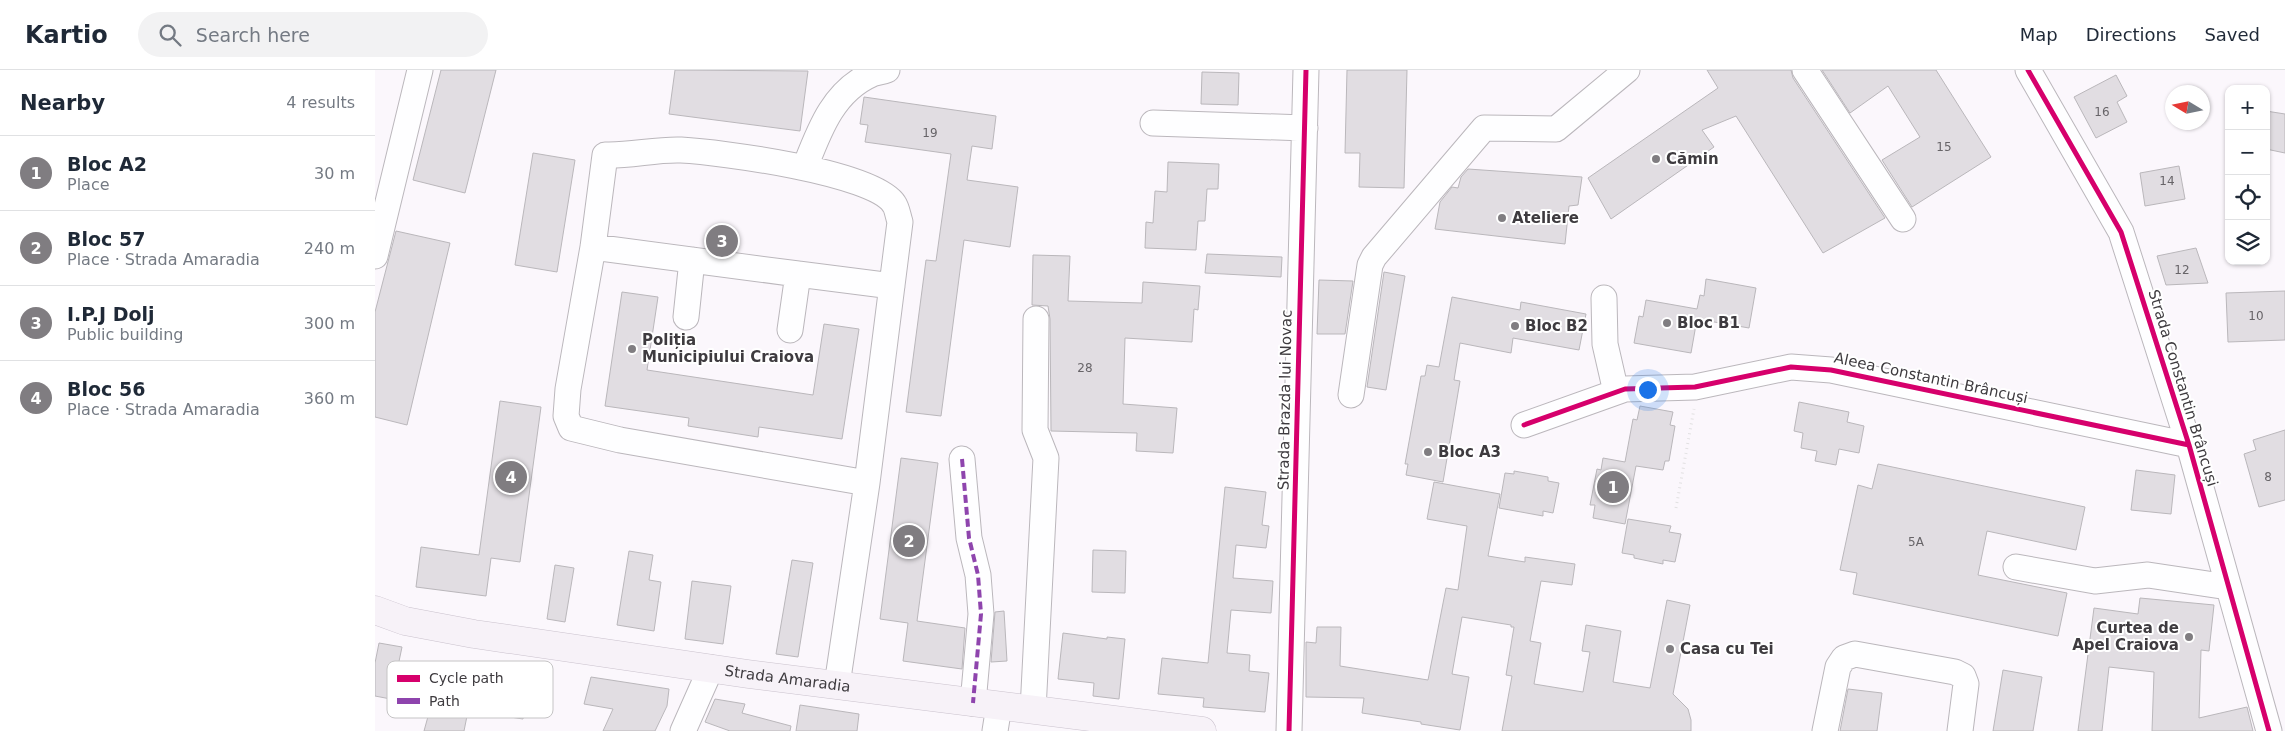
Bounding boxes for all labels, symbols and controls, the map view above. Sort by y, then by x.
search box [138,12,488,57]
text: Kartio [25,21,108,49]
icon: search [156,21,184,49]
text: Search here [196,24,310,46]
text: Map [2020,24,2058,45]
text: Directions [2086,24,2176,45]
text: Saved [2204,24,2260,45]
north arrow [2165,85,2210,130]
map controls [2225,85,2270,265]
button: + [2225,85,2270,130]
text: Nearby [20,91,105,115]
text: 4 results [286,93,355,112]
house number: 16 [2094,105,2110,119]
house number: 19 [922,126,938,140]
button: − [2225,130,2270,175]
house number: 15 [1936,140,1952,154]
place label: Cămin [1666,150,1719,168]
text: Bloc A2 [67,153,147,175]
marker: Cămin [1650,153,1662,165]
text: 1 [30,164,42,183]
text: 30 m [314,164,355,183]
house number: 14 [2159,174,2175,188]
text: Place [67,175,110,194]
button: locate [2225,175,2270,220]
place label: Ateliere [1512,209,1579,227]
marker: Ateliere [1496,212,1508,224]
button: layers [2225,220,2270,265]
pin: 3 [706,222,738,260]
text: Bloc 57 [67,228,145,250]
text: 2 [30,239,42,258]
text: 240 m [304,239,355,258]
text: Place · Strada Amaradia [67,250,260,269]
house number: 12 [2174,263,2190,277]
street label: Strada Constantin Brâncuși [2144,287,2222,489]
text: I.P.J Dolj [67,303,154,325]
house number: 10 [2248,309,2264,323]
street label: Strada Brazda lui Novac [1274,310,1296,490]
text: 3 [30,314,42,333]
text: 300 m [304,314,355,333]
place label: Bloc B1 [1677,314,1740,332]
place label: Bloc B2 [1525,317,1588,335]
marker: Bloc B1 [1661,317,1673,329]
marker: Bloc B2 [1509,320,1521,332]
text: Public building [67,325,184,344]
place label: Poliția Municipiului Craiova [642,331,814,366]
marker: Poliția Municipiului Craiova [626,343,638,355]
street label: Aleea Constantin Brâncuși [1832,349,2030,407]
house number: 28 [1077,361,1093,375]
your location [1635,377,1661,403]
text: Bloc 56 [67,378,145,400]
text: 4 [30,389,42,408]
text: 360 m [304,389,355,408]
text: Place · Strada Amaradia [67,400,260,419]
place label: Bloc A3 [1438,443,1501,461]
marker: Bloc A3 [1422,446,1434,458]
pin: 4 [495,458,527,496]
pin: 1 [1597,468,1629,506]
house number: 8 [2264,470,2272,484]
pin: 2 [893,522,925,560]
house number: 5A [1908,535,1925,549]
place label: Curtea de Apel Craiova [2072,619,2179,654]
marker: Curtea de Apel Craiova [2183,631,2195,643]
place label: Casa cu Tei [1680,640,1774,658]
marker: Casa cu Tei [1664,643,1676,655]
legend [387,661,553,718]
street label: Strada Amaradia [724,662,852,696]
text: Cycle path [429,670,504,686]
text: Path [429,693,460,709]

